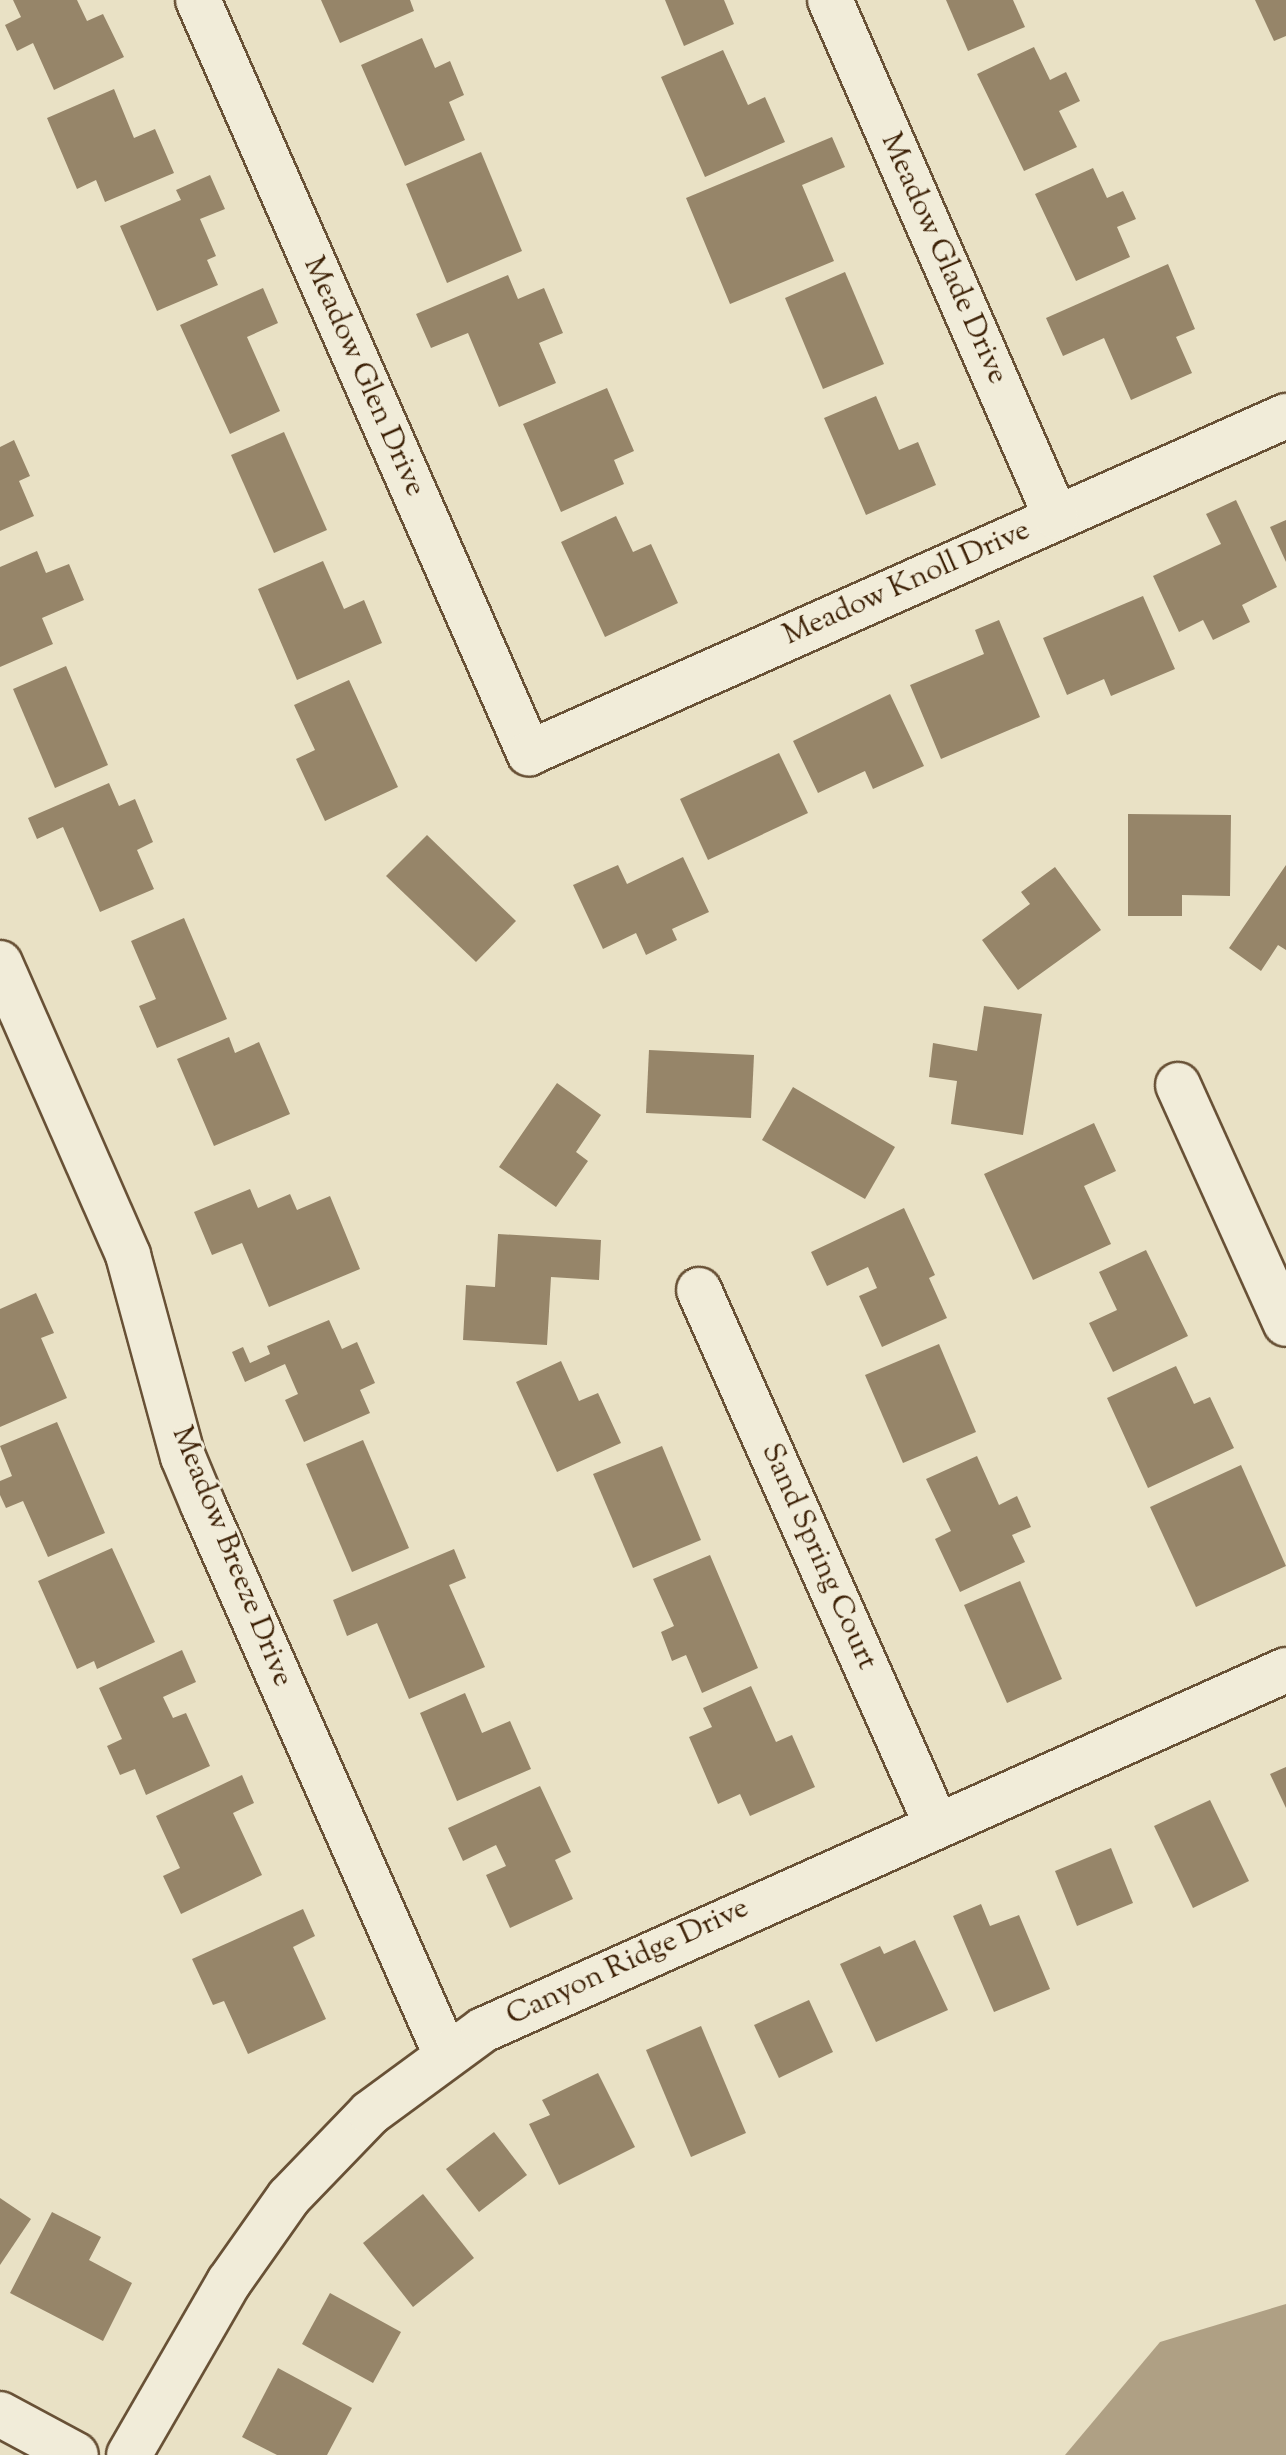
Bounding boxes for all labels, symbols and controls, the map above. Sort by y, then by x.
street label: Meadow Glade Drive [871,128,1015,390]
street label: Meadow Glen Drive [294,252,432,502]
street label: Meadow Knoll Drive [778,513,1036,655]
street label: Meadow Breeze Drive [162,1422,300,1692]
street label: Sand Spring Court [752,1438,884,1676]
street label: Canyon Ridge Drive [501,1891,755,2035]

